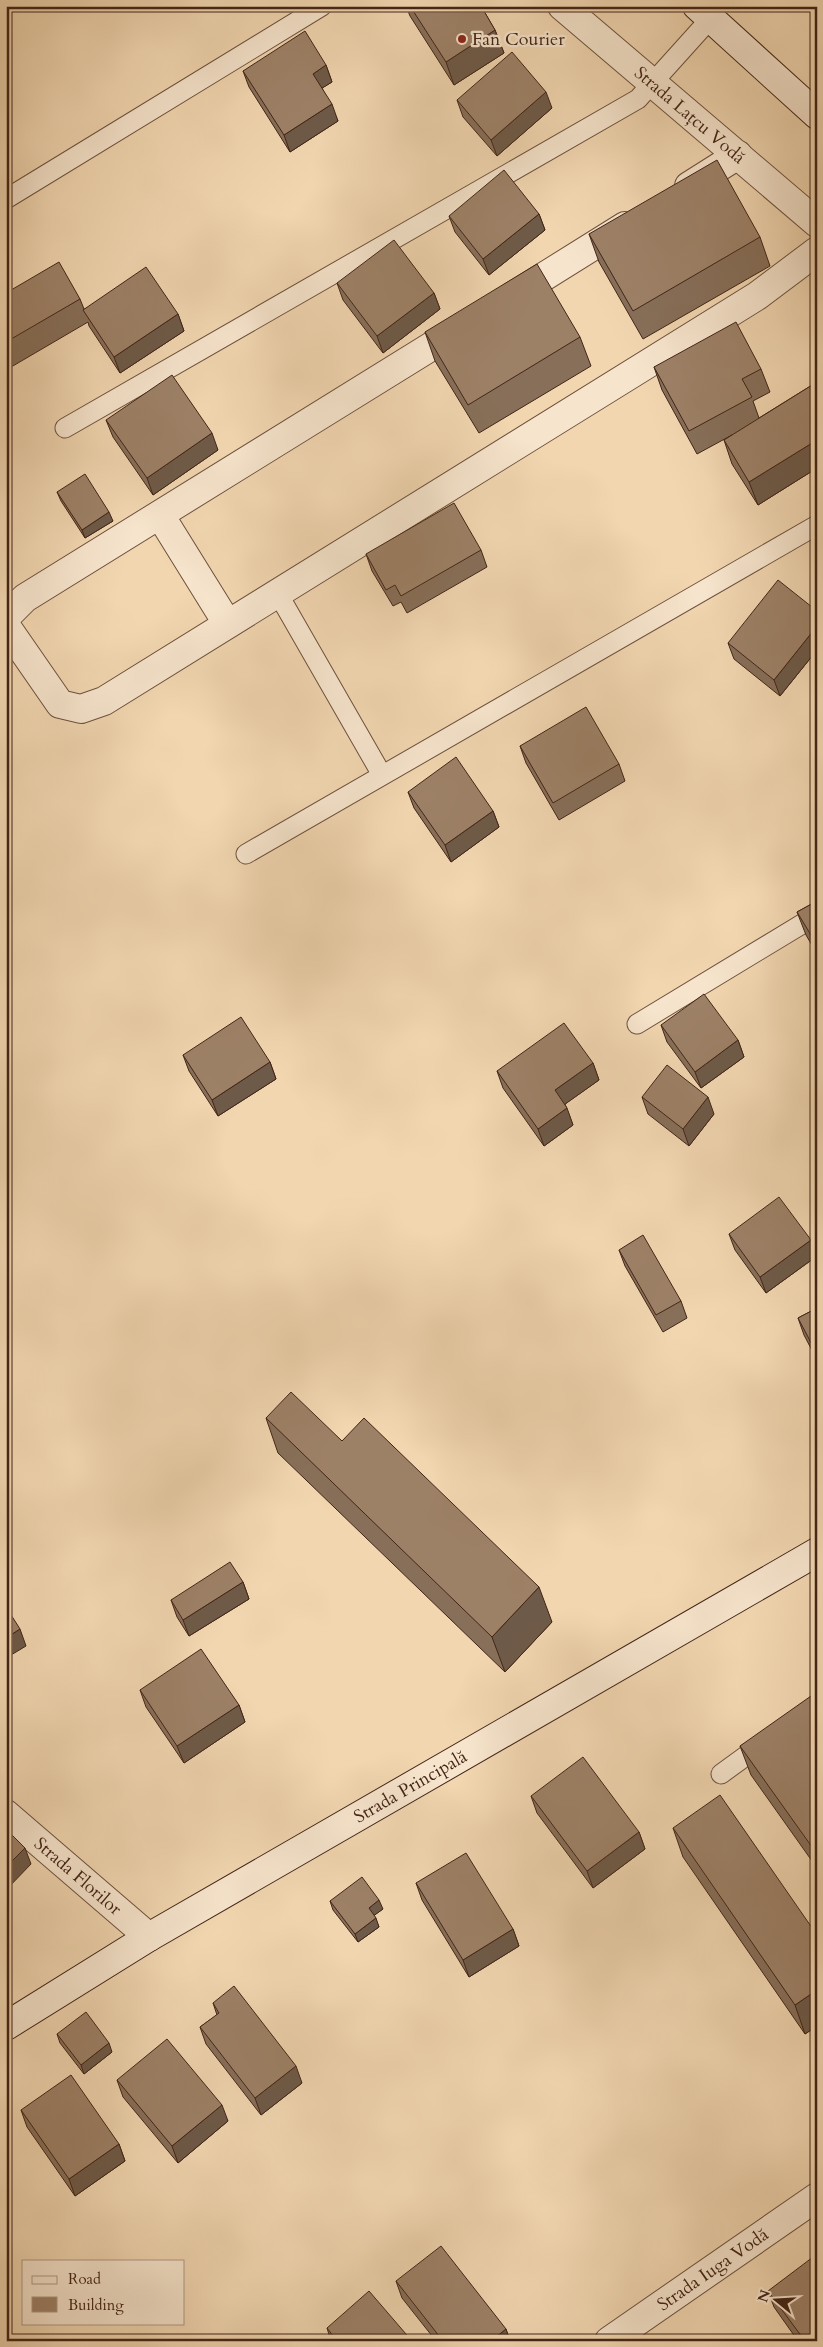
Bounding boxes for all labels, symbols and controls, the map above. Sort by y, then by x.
place label: Fan Courier [472,27,565,52]
marker: Fan Courier [456,33,468,45]
street label: Strada Lațcu Vodă [629,60,751,170]
street label: Strada Principală [349,1744,472,1829]
street label: Strada Florilor [29,1831,128,1921]
street label: Strada Iuga Vodă [652,2222,774,2317]
legend [22,2260,185,2324]
text: Road [68,2269,101,2289]
north arrow [750,2274,800,2324]
text: N [753,2287,775,2305]
text: Building [68,2295,124,2315]

